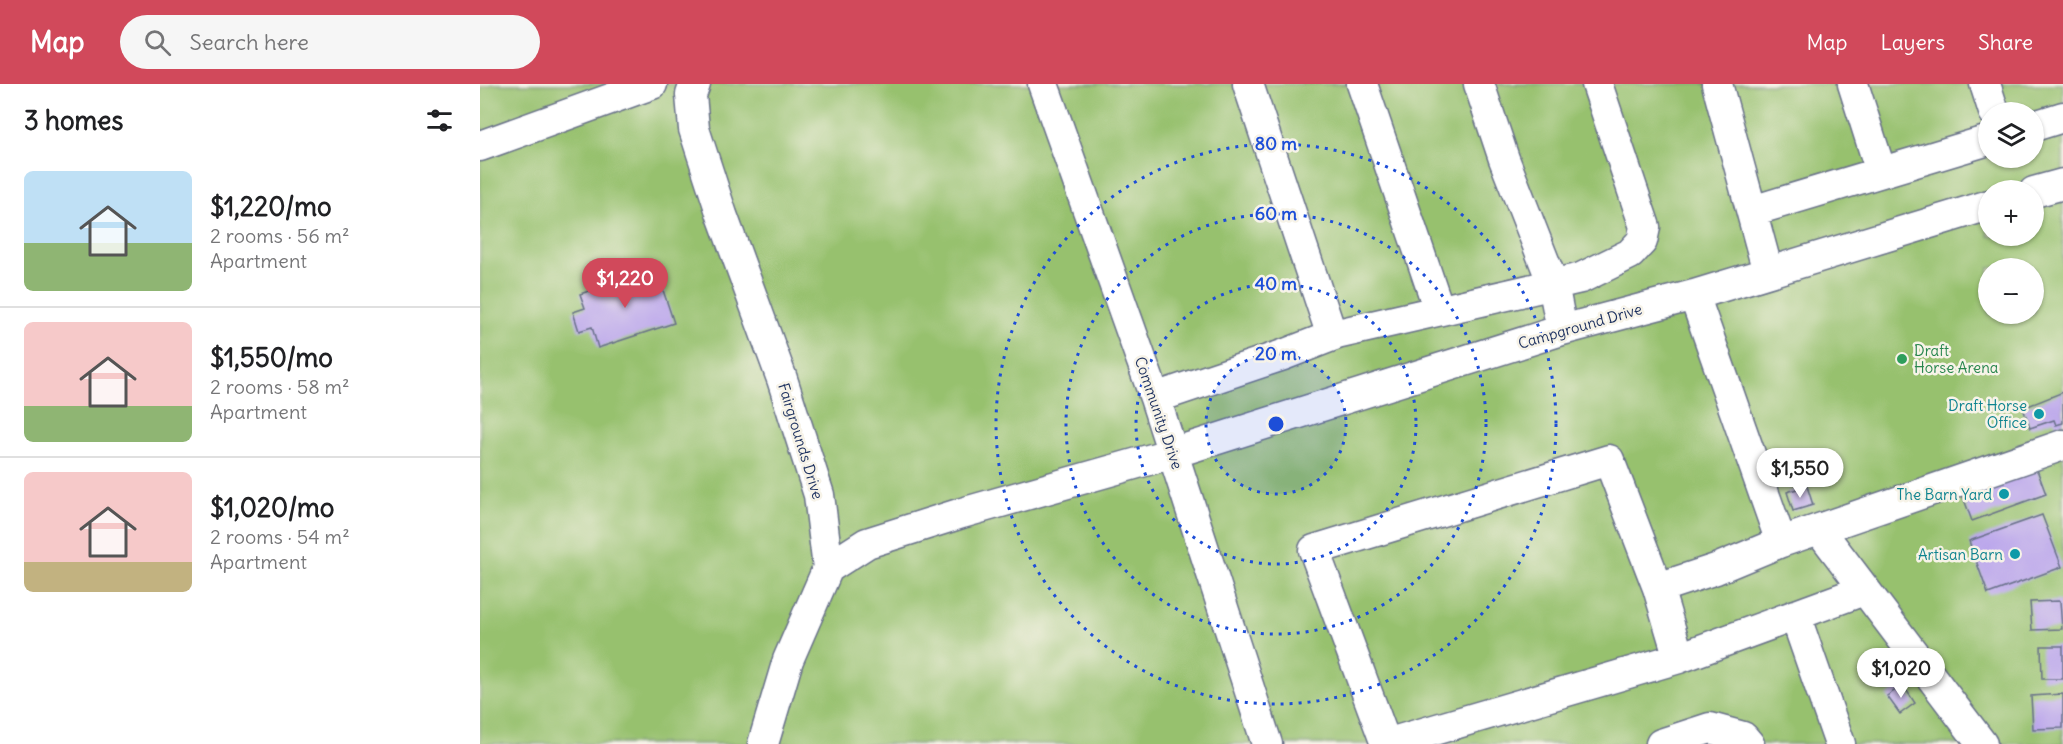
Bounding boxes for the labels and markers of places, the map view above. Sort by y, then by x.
pin: $1,220 [576,258,674,309]
place label: Draft Horse Arena [1914,341,1999,377]
marker: Draft Horse Arena [1895,352,1909,366]
place label: Draft Horse Office [1948,396,2027,432]
marker: Draft Horse Office [2032,407,2046,421]
centre of rings [1266,414,1286,434]
pin: $1,550 [1751,448,1849,499]
place label: The Barn Yard [1896,485,1992,504]
marker: The Barn Yard [1997,487,2011,501]
place label: Artisan Barn [1918,545,2003,564]
marker: Artisan Barn [2008,547,2022,561]
pin: $1,020 [1852,648,1950,699]

